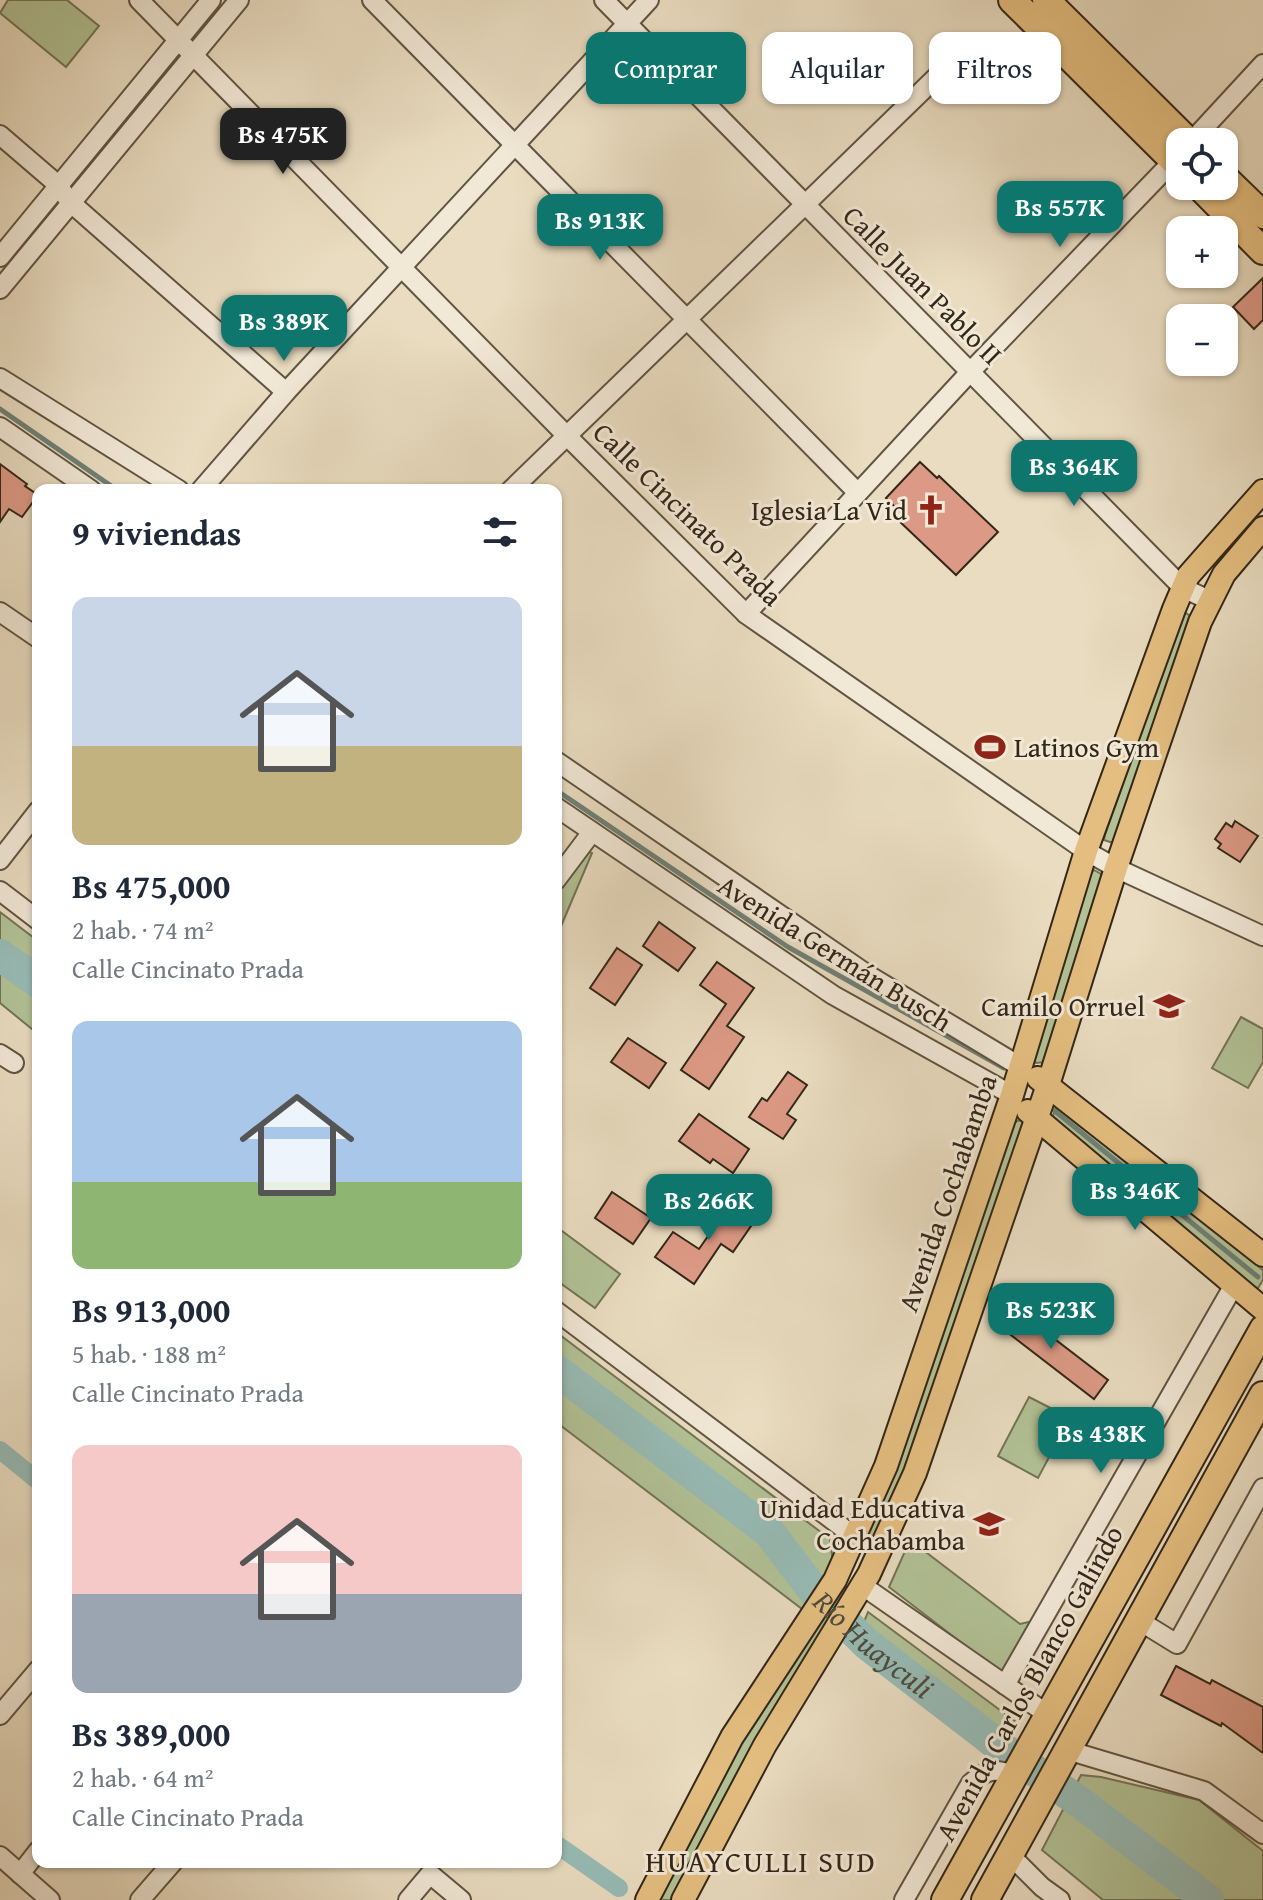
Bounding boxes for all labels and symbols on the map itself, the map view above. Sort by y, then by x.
pin: Bs 475K [209,108,357,176]
pin: Bs 557K [986,181,1134,249]
pin: Bs 913K [526,194,674,262]
street label: Calle Juan Pablo II [834,196,1012,374]
pin: Bs 389K [210,295,358,363]
street label: Calle Cincinato Prada [584,412,793,616]
pin: Bs 364K [1000,440,1148,508]
place label: Iglesia La Vid [751,489,907,530]
church icon: Iglesia La Vid [914,493,948,527]
place label: Latinos Gym [1014,726,1159,767]
sports icon: Latinos Gym [973,730,1007,764]
street label: Avenida Germán Busch [710,864,960,1041]
place label: Camilo Orruel [981,985,1145,1026]
school or university icon: Camilo Orruel [1152,989,1186,1023]
street label: Avenida Cochabamba [887,1068,1007,1317]
pin: Bs 346K [1061,1164,1209,1232]
pin: Bs 266K [635,1174,783,1242]
pin: Bs 523K [977,1283,1125,1351]
pin: Bs 438K [1027,1407,1175,1475]
place label: Unidad Educativa Cochabamba [759,1487,966,1560]
school or university icon: Unidad Educativa Cochabamba [972,1507,1006,1541]
street label: Avenida Carlos Blanco Galindo [924,1517,1133,1848]
water label: Río Huayculi [803,1579,943,1709]
district label: HUAYCULLI SUD [645,1839,877,1883]

